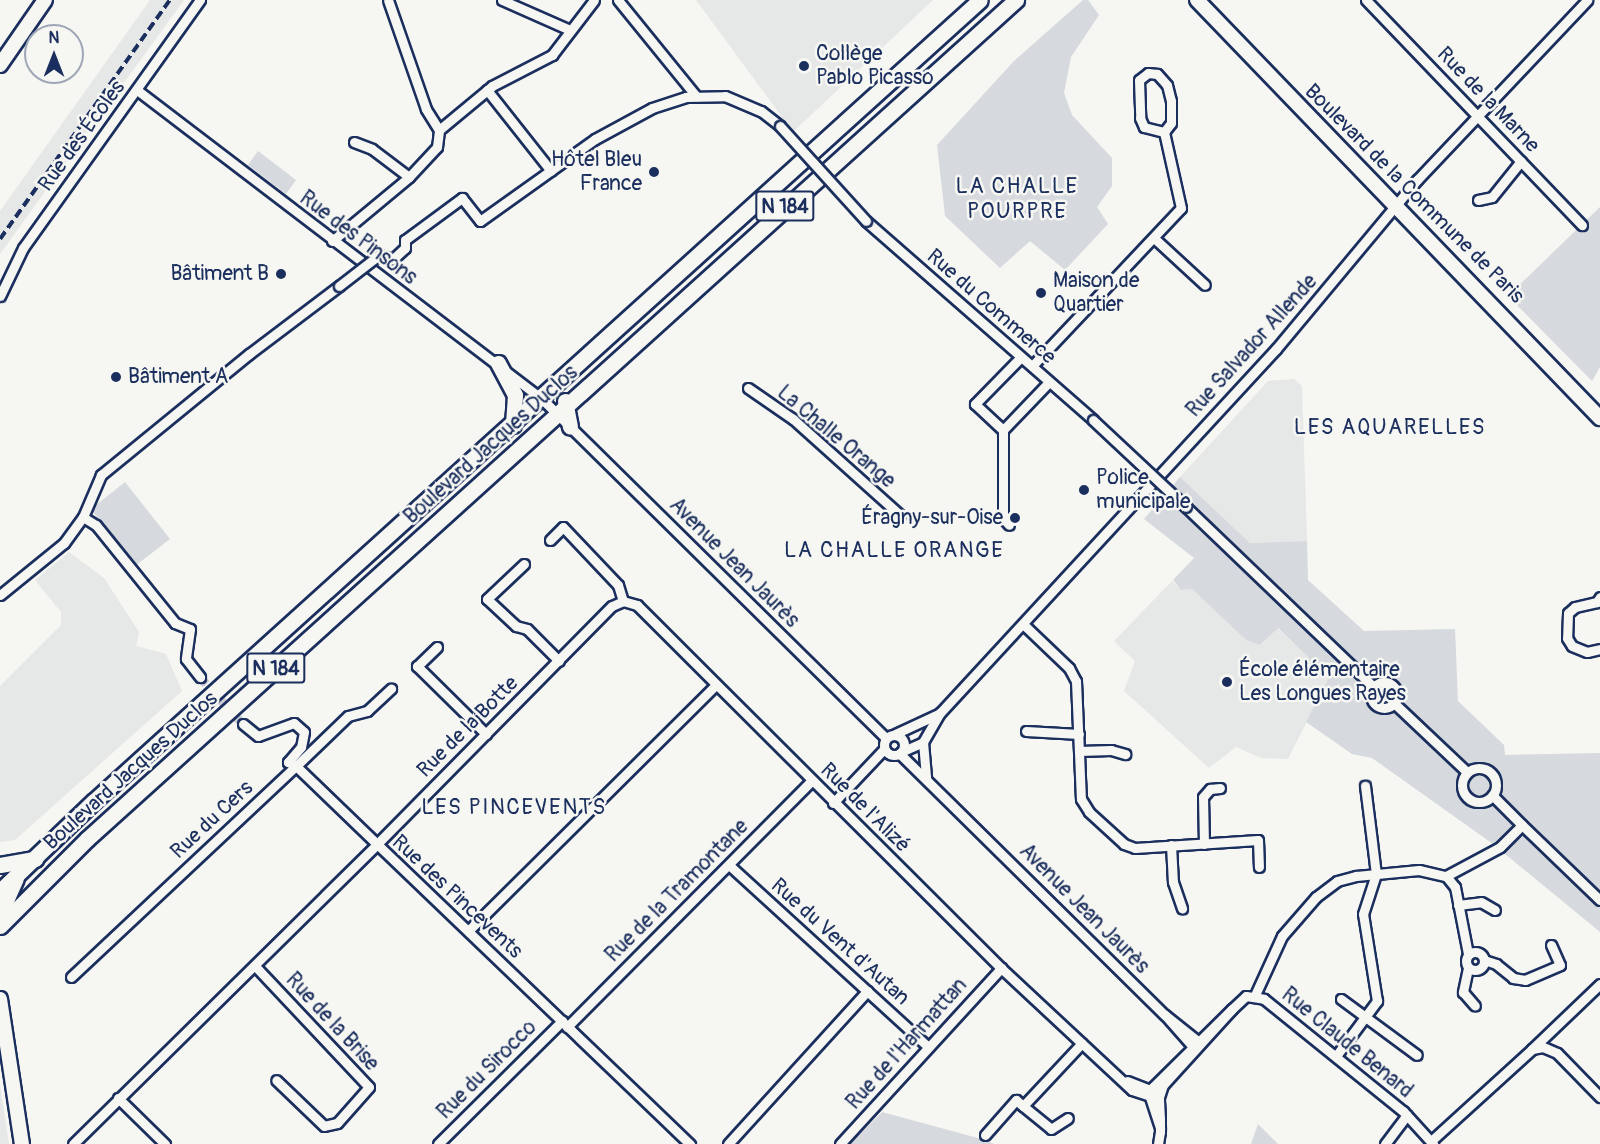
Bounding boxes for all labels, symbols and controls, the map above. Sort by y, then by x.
north arrow [24,24,84,84]
text: N [49,28,59,48]
place label: Collège Pablo Picasso [816,41,933,91]
street label: Rue de la Marne [1431,42,1545,158]
marker: Collège Pablo Picasso [797,59,811,73]
street label: Rue des Écoles [33,76,131,196]
street label: Boulevard de la Commune de Paris [1299,79,1529,309]
place label: Hôtel Bleu France [551,147,642,197]
marker: Hôtel Bleu France [647,165,661,179]
district label: LA CHALLE POURPRE [956,173,1078,224]
street label: Rue des Pinsons [294,186,422,290]
road number: N 184 [755,189,815,223]
street label: Rue du Commerce [921,244,1061,370]
place label: Bâtiment B [170,261,269,287]
marker: Bâtiment B [274,267,288,281]
place label: Maison de Quartier [1053,268,1139,318]
street label: Rue Salvador Allende [1181,269,1323,423]
marker: Maison de Quartier [1034,286,1048,300]
street label: Boulevard Jacques Duclos [399,360,583,530]
place label: Bâtiment A [128,364,228,390]
marker: Bâtiment A [109,370,123,384]
street label: La Challe Orange [772,380,900,494]
district label: LES AQUARELLES [1294,415,1486,441]
place label: Police municipale [1096,465,1190,515]
marker: Police municipale [1077,483,1091,497]
street label: Avenue Jean Jaurès [664,493,804,633]
place label: Éragny-sur-Oise [861,505,1003,531]
marker: Éragny-sur-Oise [1008,511,1022,525]
district label: LA CHALLE ORANGE [784,538,1004,564]
road number: N 184 [246,651,306,685]
place label: École élémentaire Les Longues Rayes [1239,657,1406,707]
street label: Rue de la Botte [412,671,524,783]
marker: École élémentaire Les Longues Rayes [1220,675,1234,689]
street label: Boulevard Jacques Duclos [39,686,223,856]
street label: Rue de l'Alizé [815,758,915,858]
street label: Rue du Cers [166,776,258,864]
district label: LES PINCEVENTS [421,795,607,821]
street label: Rue de la Tramontane [600,814,754,968]
street label: Rue des Pincevents [386,830,528,964]
street label: Avenue Jean Jaurès [1014,839,1154,979]
street label: Rue du Vent d'Autan [766,873,914,1011]
street label: Rue de la Brise [280,968,384,1076]
street label: Rue de l'Harmattan [841,973,973,1115]
street label: Rue Claude Benard [1276,982,1418,1104]
street label: Rue du Sirocco [432,1015,542,1125]

